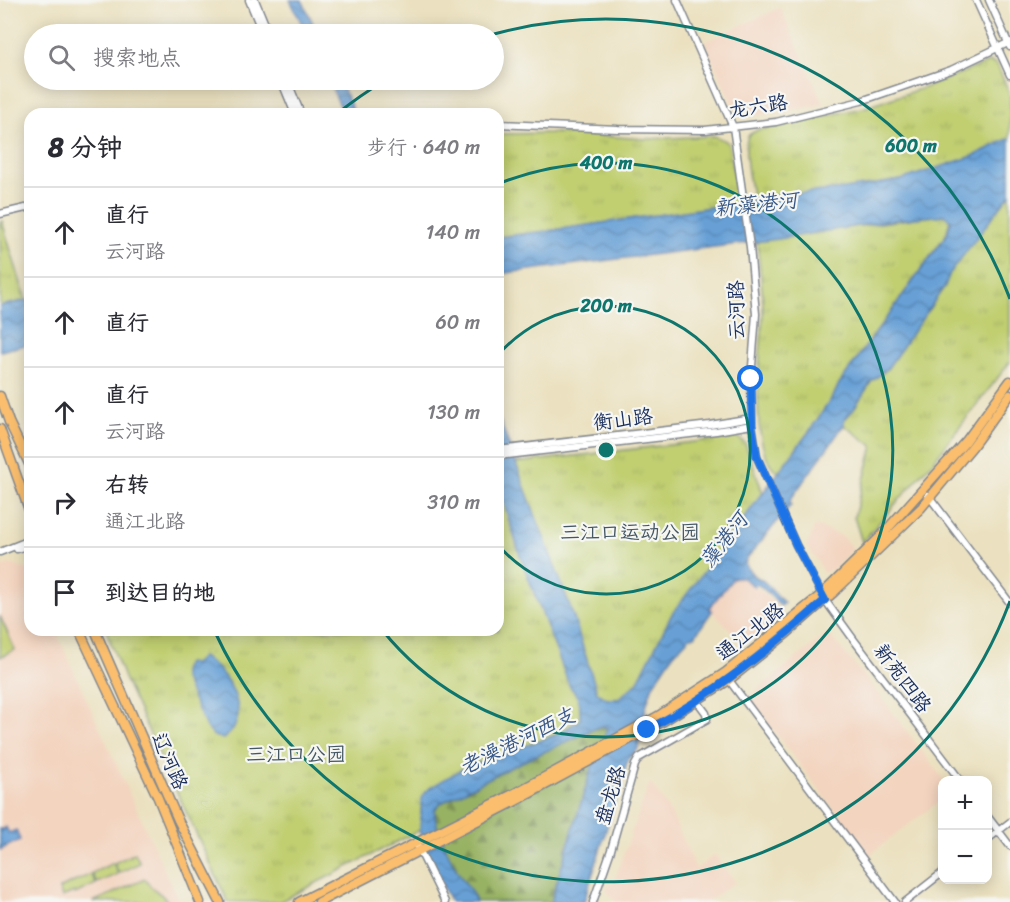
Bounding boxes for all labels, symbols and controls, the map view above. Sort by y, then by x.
search box [24,24,504,90]
text: 搜索地点 [93,38,181,77]
icon: search [45,41,78,74]
street label: 龙六路 [726,84,791,128]
text: 8 分钟 [48,124,122,170]
text: 步行 · 640 m [367,130,480,165]
text: 600 m [884,130,937,162]
text: 400 m [579,147,632,179]
water label: 新藻港河 [712,180,803,227]
text: 直行 [105,195,149,234]
text: 140 m [426,215,480,250]
icon: ahead [48,216,81,249]
text: 云河路 [105,234,165,269]
street label: 云河路 [718,279,755,340]
text: 200 m [579,290,632,322]
text: 直行 [105,303,149,342]
text: 60 m [435,305,480,340]
icon: ahead [48,306,81,339]
route start [737,365,763,391]
text: 直行 [105,375,149,414]
text: 130 m [427,395,480,430]
icon: ahead [48,396,81,429]
street label: 衡山路 [591,398,656,441]
text: 云河路 [105,414,165,449]
centre of rings [596,440,616,460]
text: 右转 [105,465,149,504]
text: 310 m [427,485,480,520]
icon: right [48,486,81,519]
water label: 藻港河 [690,501,760,577]
text: 通江北路 [105,504,185,539]
park label: 三江口运动公园 [560,515,700,550]
text: 到达目的地 [105,573,215,612]
icon: arrive [48,576,81,609]
street label: 通江北路 [708,592,793,670]
street label: 新苑四路 [865,636,941,722]
water label: 老澡港河西支 [452,696,582,786]
route end [633,716,659,742]
street label: 辽河路 [141,727,198,797]
park label: 三江口公园 [246,737,346,772]
street label: 盘龙路 [585,760,636,829]
map controls [938,776,992,884]
button: + [938,776,992,830]
button: − [938,830,992,884]

